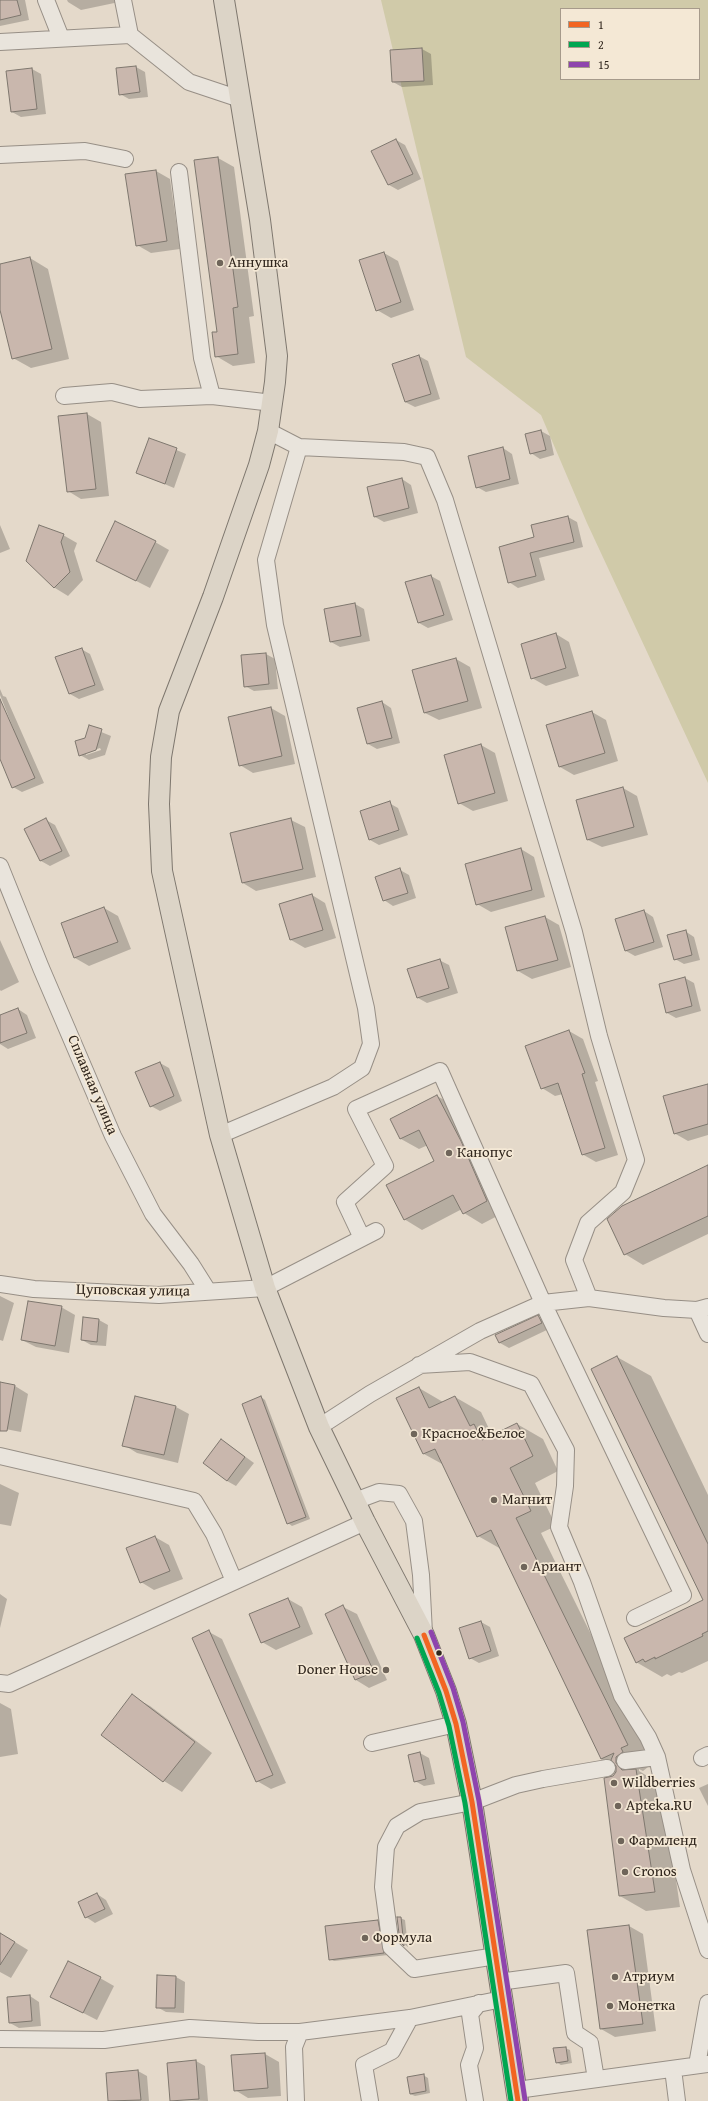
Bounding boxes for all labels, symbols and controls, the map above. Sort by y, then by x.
legend [560,8,700,80]
text: 1 [598,16,604,33]
text: 2 [598,36,604,53]
text: 15 [598,56,610,73]
place label: Аннушка [228,254,288,272]
marker: Аннушка [215,258,225,268]
street label: Сплавная улица [63,1032,121,1138]
place label: Канопус [457,1144,512,1162]
marker: Канопус [444,1148,454,1158]
street label: Цуповская улица [76,1281,190,1301]
place label: Красное&Белое [422,1425,525,1443]
marker: Красное&Белое [409,1429,419,1439]
place label: Магнит [502,1491,552,1509]
marker: Магнит [489,1495,499,1505]
place label: Ариант [532,1558,581,1576]
marker: Ариант [519,1562,529,1572]
unlabelled marker [434,1648,444,1658]
place label: Doner House [298,1661,378,1679]
marker: Doner House [381,1665,391,1675]
place label: Wildberries [622,1774,696,1792]
marker: Wildberries [609,1778,619,1788]
place label: Apteka.RU [626,1797,692,1815]
marker: Apteka.RU [613,1801,623,1811]
place label: Фармленд [629,1832,697,1850]
marker: Фармленд [616,1836,626,1846]
place label: Cronos [633,1863,677,1881]
marker: Cronos [620,1867,630,1877]
place label: Формула [373,1929,432,1947]
marker: Формула [360,1933,370,1943]
place label: Атриум [623,1968,675,1986]
marker: Атриум [610,1972,620,1982]
place label: Монетка [618,1997,675,2015]
marker: Монетка [605,2001,615,2011]

